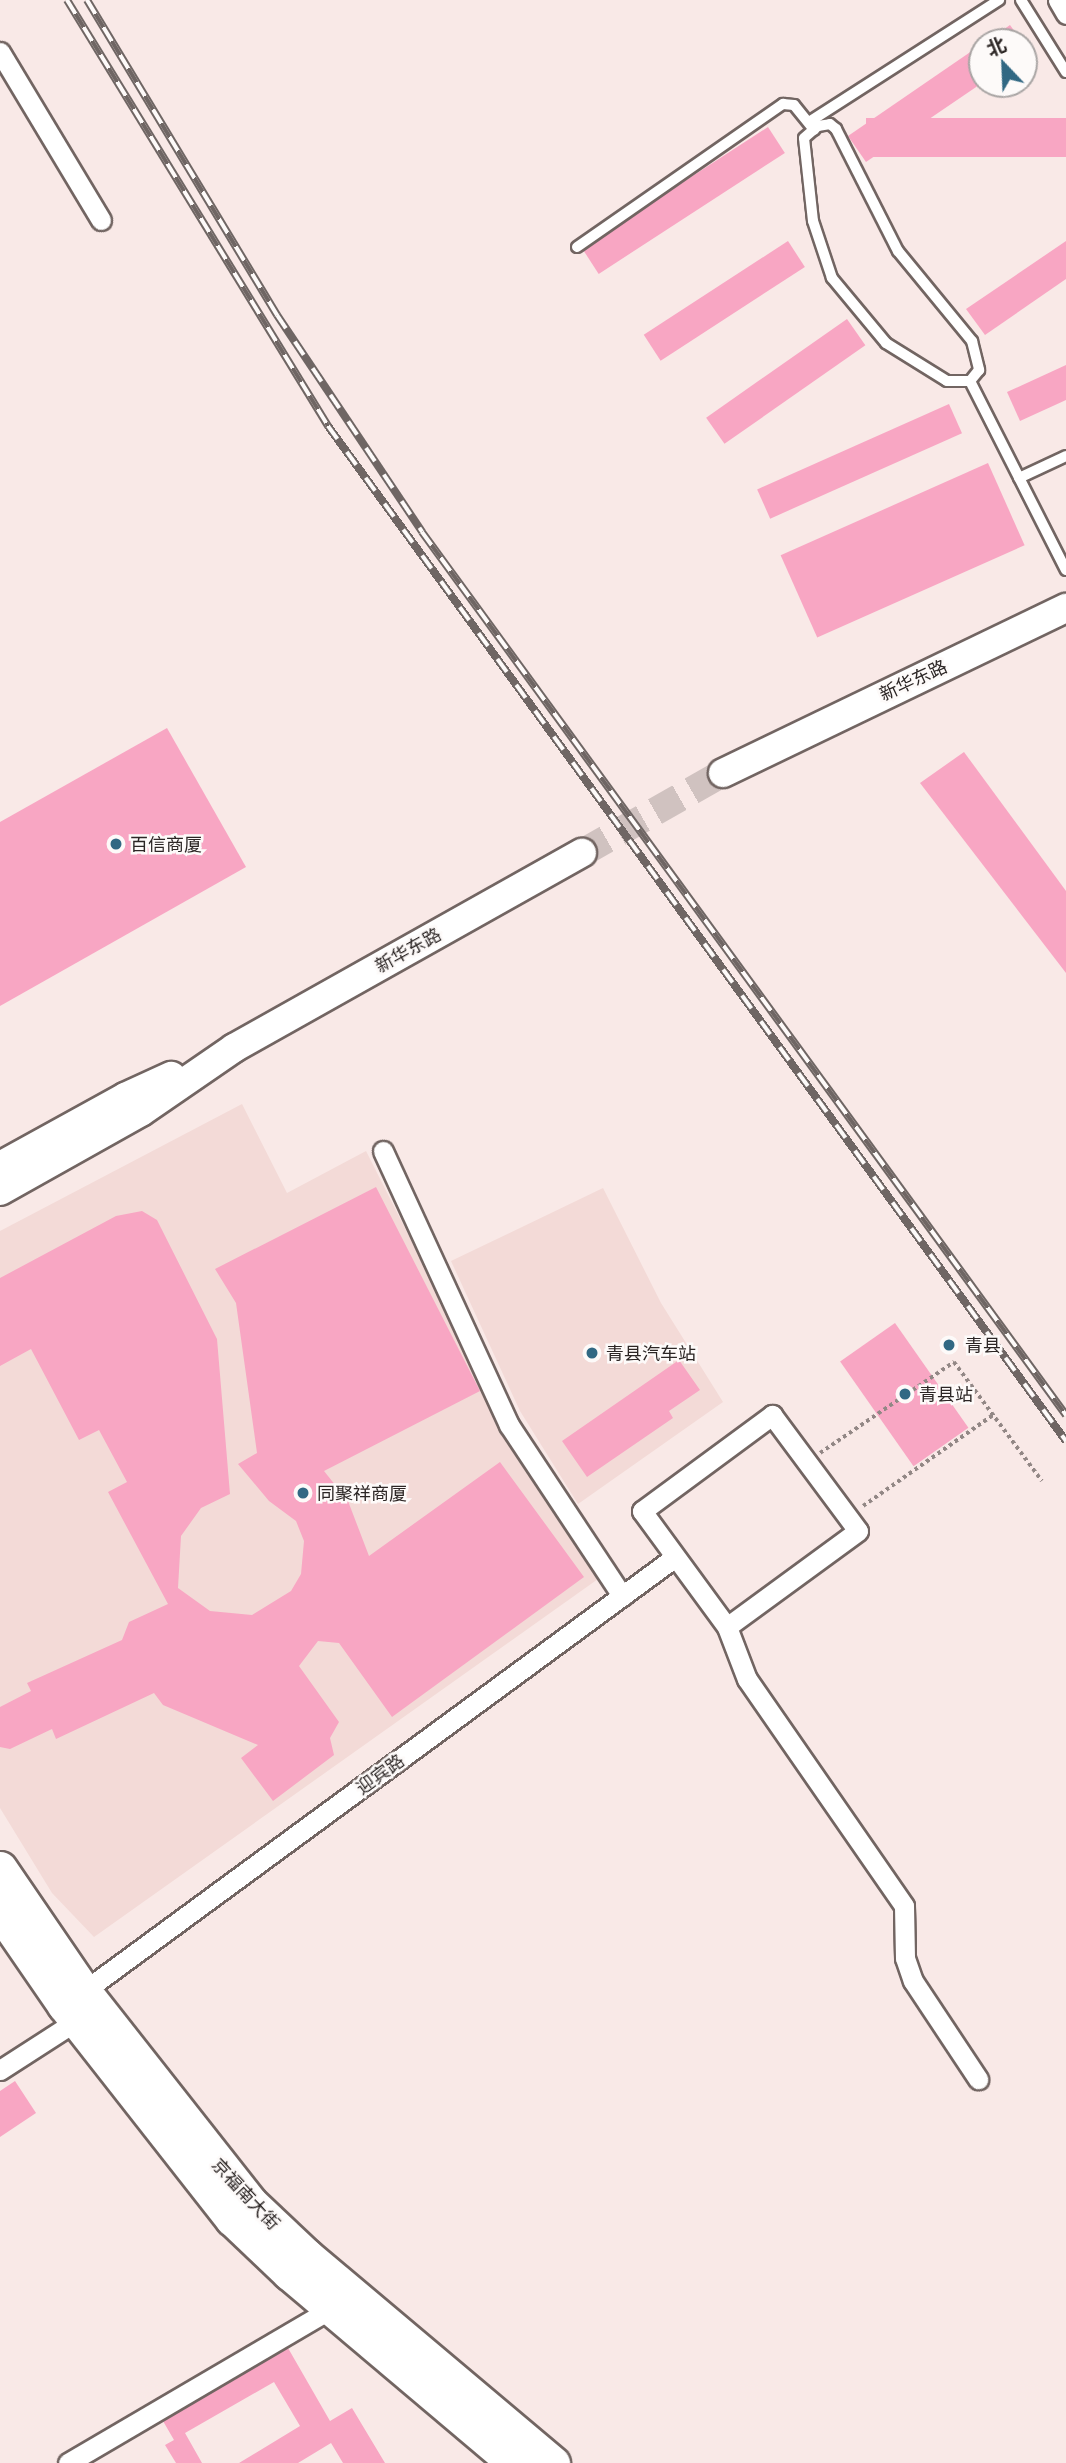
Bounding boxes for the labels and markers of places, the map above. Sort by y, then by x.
place label: 百信商厦 [130,833,202,855]
marker: 百信商厦 [108,836,124,852]
place label: 青县 [965,1334,1001,1356]
marker: 青县 [939,1335,959,1355]
place label: 青县汽车站 [606,1342,696,1364]
marker: 青县汽车站 [584,1345,600,1361]
place label: 青县站 [919,1383,973,1405]
marker: 青县站 [897,1386,913,1402]
place label: 同聚祥商厦 [317,1482,407,1504]
marker: 同聚祥商厦 [295,1485,311,1501]

